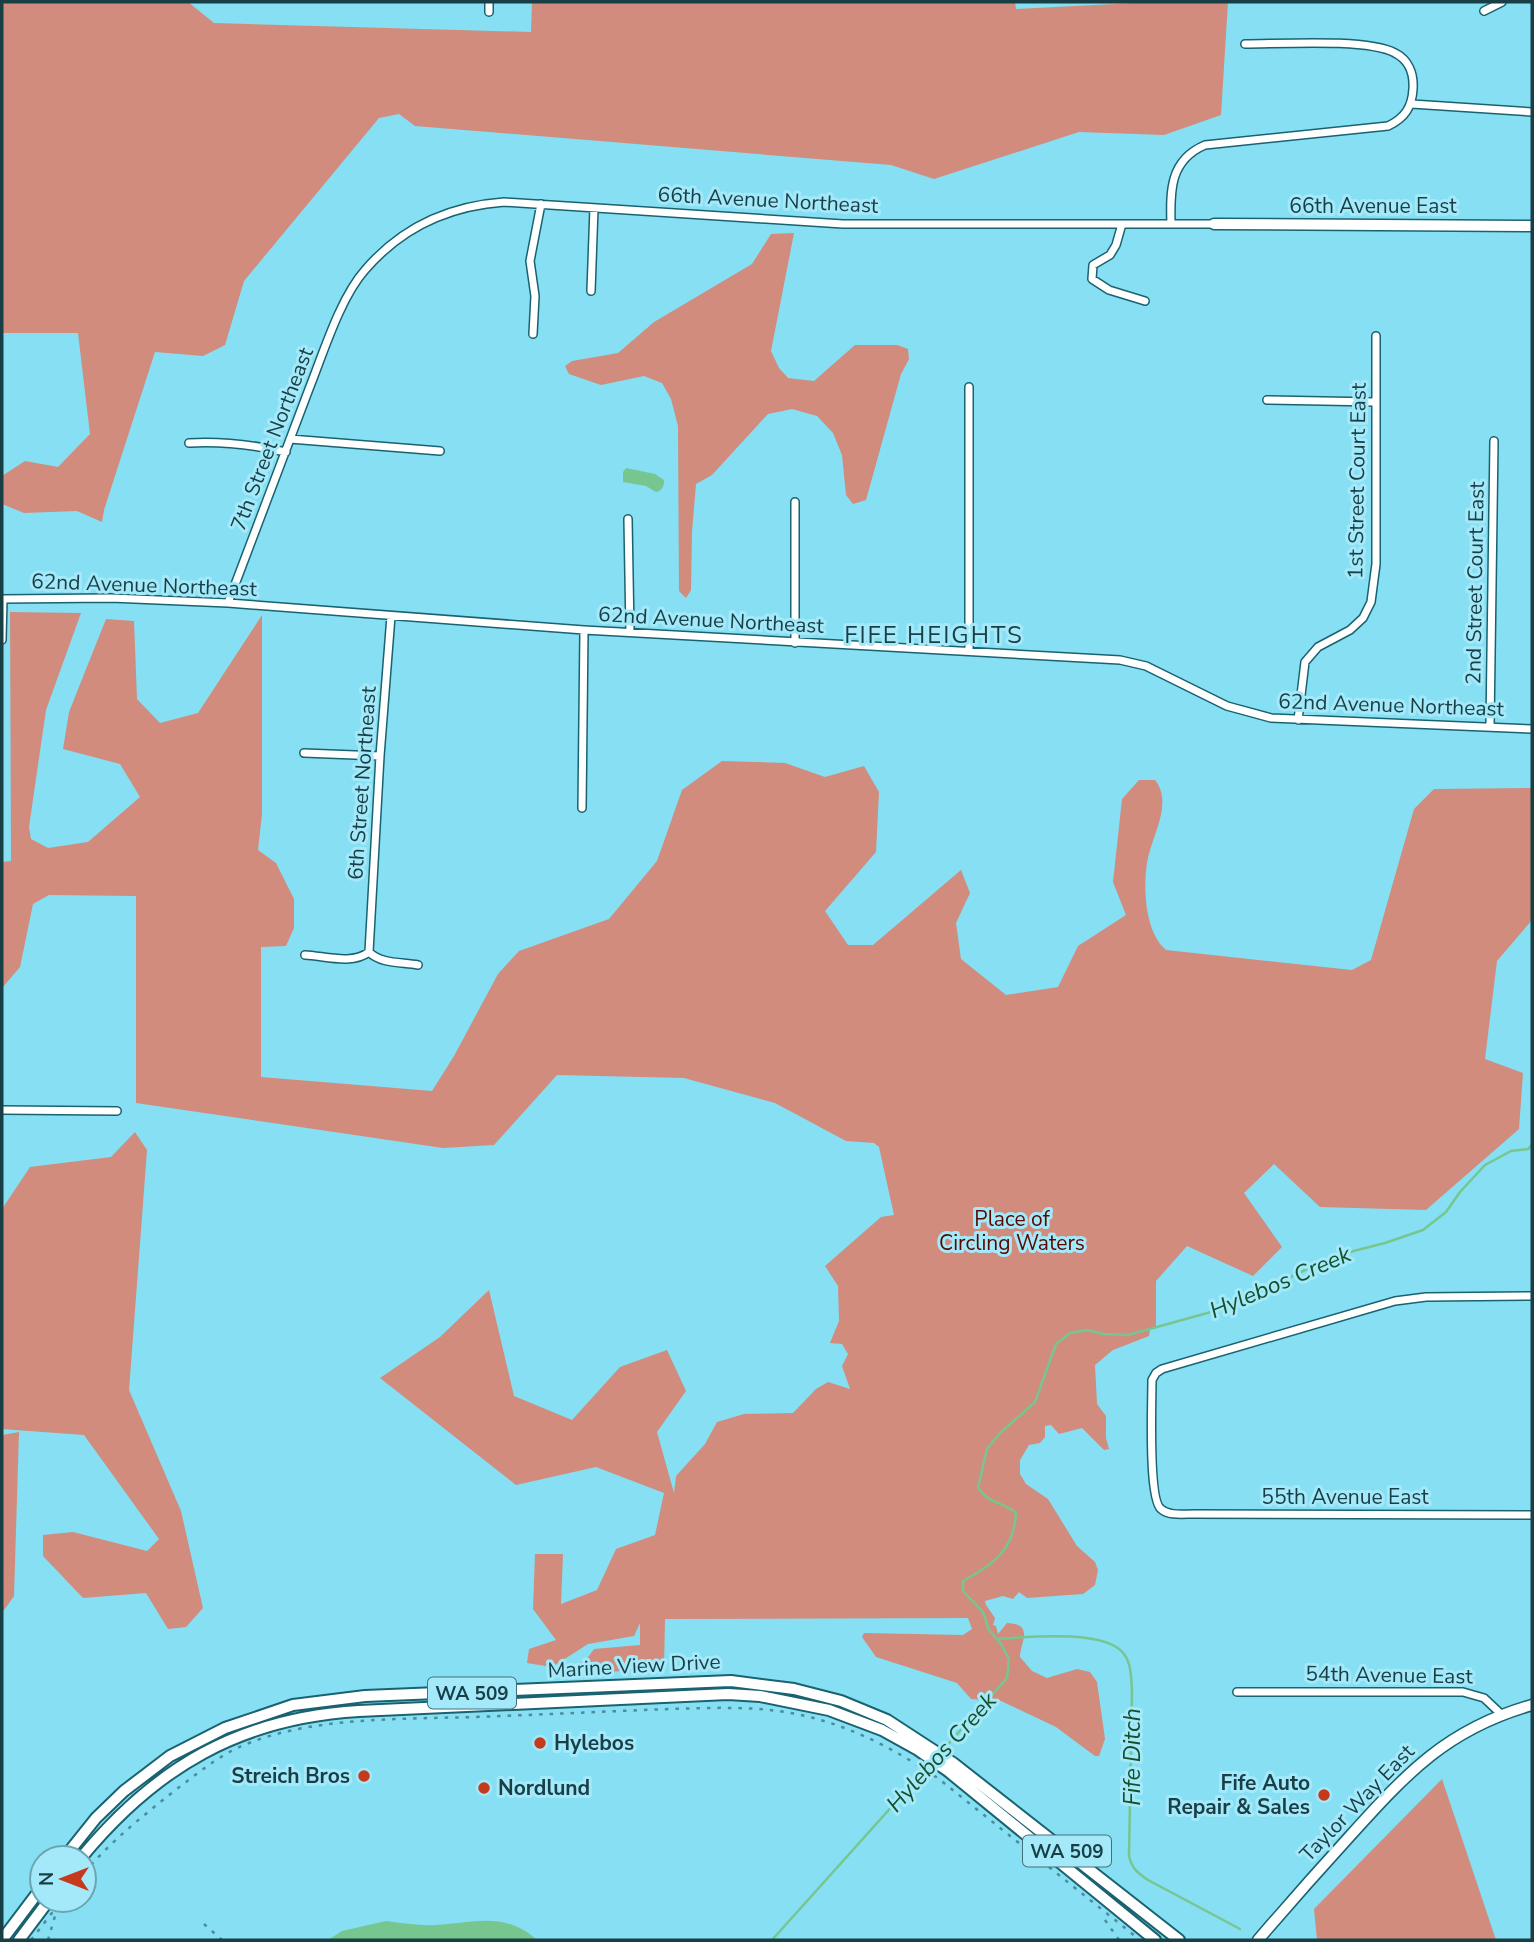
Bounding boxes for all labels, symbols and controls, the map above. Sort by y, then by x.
street label: 66th Avenue Northeast [657,180,880,220]
street label: 66th Avenue East [1289,192,1457,220]
street label: 7th Street Northeast [224,343,320,535]
street label: 1st Street Court East [1341,382,1373,579]
street label: 2nd Street Court East [1459,481,1491,685]
street label: 62nd Avenue Northeast [31,567,258,603]
street label: 62nd Avenue Northeast [597,600,825,640]
district label: FIFE HEIGHTS [844,619,1024,651]
street label: 6th Street Northeast [341,685,383,881]
street label: 62nd Avenue Northeast [1278,687,1505,723]
park label: Place of Circling Waters [939,1205,1085,1257]
water label: Hylebos Creek [1205,1239,1356,1326]
street label: 55th Avenue East [1261,1483,1429,1511]
street label: Marine View Drive [547,1647,721,1685]
street label: 54th Avenue East [1305,1660,1474,1690]
road number: WA 509 [428,1678,516,1708]
water label: Hylebos Creek [879,1686,1004,1819]
water label: Fife Ditch [1117,1708,1148,1806]
place label: Hylebos [554,1729,634,1757]
marker: Hylebos [532,1735,548,1751]
street label: Taylor Way East [1294,1738,1421,1868]
place label: Streich Bros [231,1762,350,1790]
marker: Streich Bros [356,1768,372,1784]
place label: Fife Auto Repair & Sales [1167,1769,1310,1821]
place label: Nordlund [498,1774,590,1802]
marker: Nordlund [476,1780,492,1796]
marker: Fife Auto Repair & Sales [1316,1787,1332,1803]
road number: WA 509 [1023,1836,1111,1867]
north arrow [28,1844,98,1914]
text: N [34,1872,60,1886]

